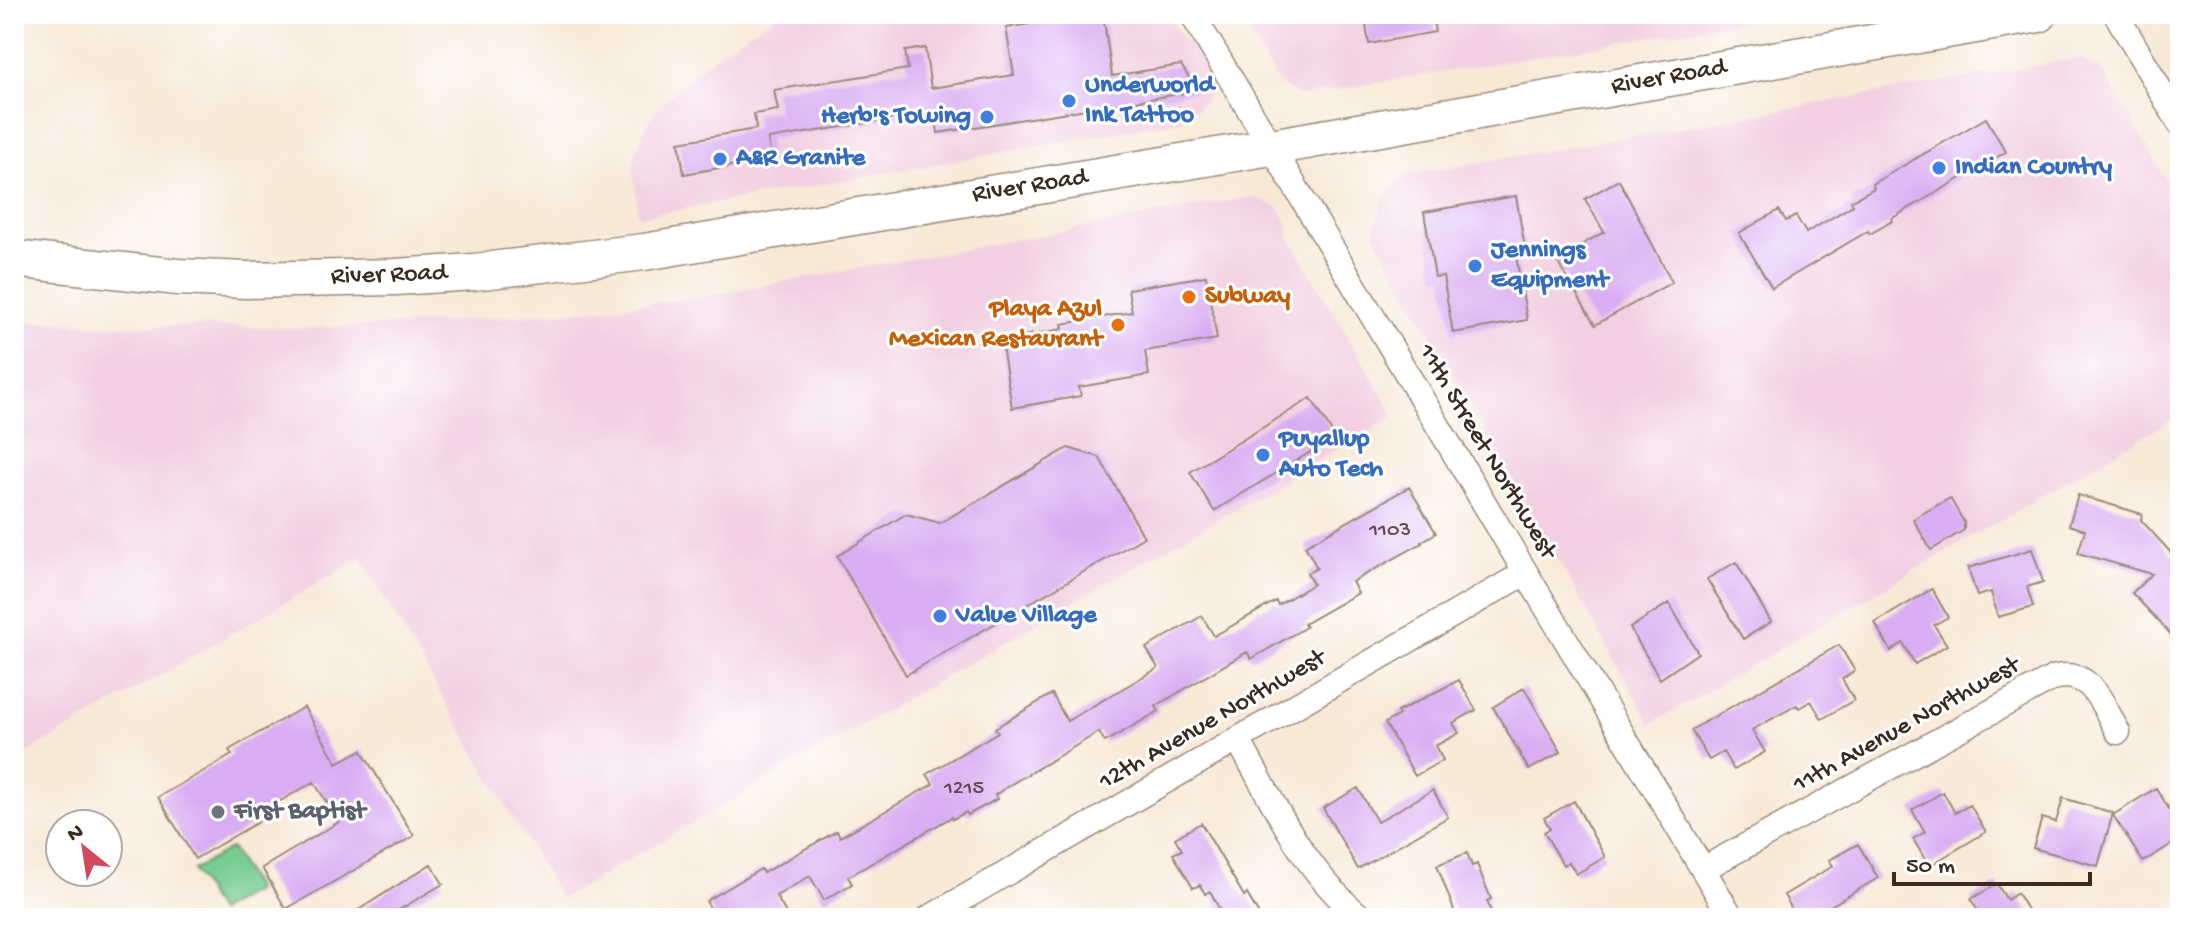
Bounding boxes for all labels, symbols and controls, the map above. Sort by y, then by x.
street label: River Road [1609,52,1731,103]
place label: Underworld Ink Tattoo [1085,71,1217,132]
marker: Underworld Ink Tattoo [1060,92,1078,110]
place label: Herb's Towing [821,102,971,133]
marker: Herb's Towing [978,108,996,126]
place label: A&R Granite [735,144,867,175]
marker: A&R Granite [711,150,729,168]
place label: Indian Country [1955,153,2112,184]
marker: Indian Country [1930,159,1948,177]
street label: River Road [970,162,1092,211]
place label: Jennings Equipment [1490,236,1611,297]
marker: Jennings Equipment [1466,257,1484,275]
street label: River Road [330,258,449,294]
place label: Subway [1205,282,1291,313]
marker: Subway [1180,288,1198,306]
place label: Playa Azul Mexican Restaurant [889,295,1104,356]
marker: Playa Azul Mexican Restaurant [1109,316,1127,334]
street label: 11th Street Northwest [1409,338,1564,567]
place label: Puyallup Auto Tech [1277,425,1383,486]
marker: Puyallup Auto Tech [1254,446,1272,464]
house number: 1103 [1368,518,1411,544]
place label: Value Village [955,601,1098,632]
marker: Value Village [931,607,949,625]
street label: 12th Avenue Northwest [1093,642,1334,799]
street label: 11th Avenue Northwest [1787,650,2028,802]
house number: 1215 [943,776,984,802]
place label: First Baptist [233,797,368,828]
marker: First Baptist [209,803,227,821]
north arrow [44,808,124,888]
text: N [63,819,89,849]
scale bar [1894,836,2090,886]
text: 50 m [1906,853,1955,882]

